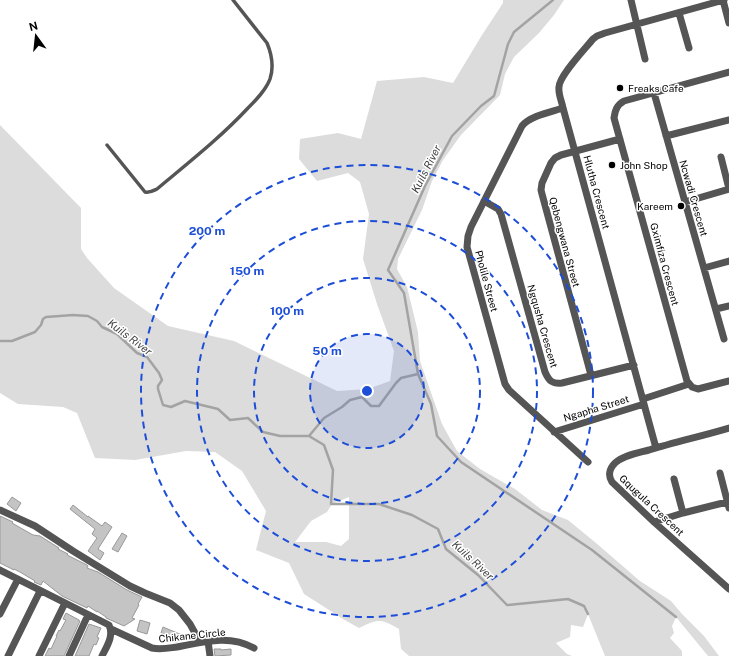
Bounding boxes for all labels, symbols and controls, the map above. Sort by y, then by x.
north arrow [16,16,56,56]
text: N [28,19,39,33]
place label: Freaks Cafe [628,82,684,94]
marker: Freaks Cafe [615,83,625,93]
water label: Kuils River [409,142,444,195]
street label: Hlutha Crescent [581,154,613,230]
street label: Ncwadi Crescent [677,158,711,238]
place label: John Shop [620,159,668,171]
marker: John Shop [607,160,617,170]
street label: Qebengwana Street [547,196,583,288]
place label: Kareem [637,200,673,212]
marker: Kareem [676,201,686,211]
street label: Gximfiza Crescent [648,221,682,307]
text: 200 m [189,224,225,238]
street label: Pholile Street [473,249,501,313]
text: 150 m [230,264,264,278]
street label: Ngqusha Crescent [525,283,561,369]
text: 100 m [270,304,304,318]
water label: Kuils River [106,317,155,358]
text: 50 m [312,344,342,358]
centre of rings [360,384,374,398]
street label: Ngapha Street [562,392,630,424]
street label: Gqugula Crescent [617,472,687,538]
water label: Kuils River [450,538,497,583]
street label: Chikane Circle [158,625,226,644]

